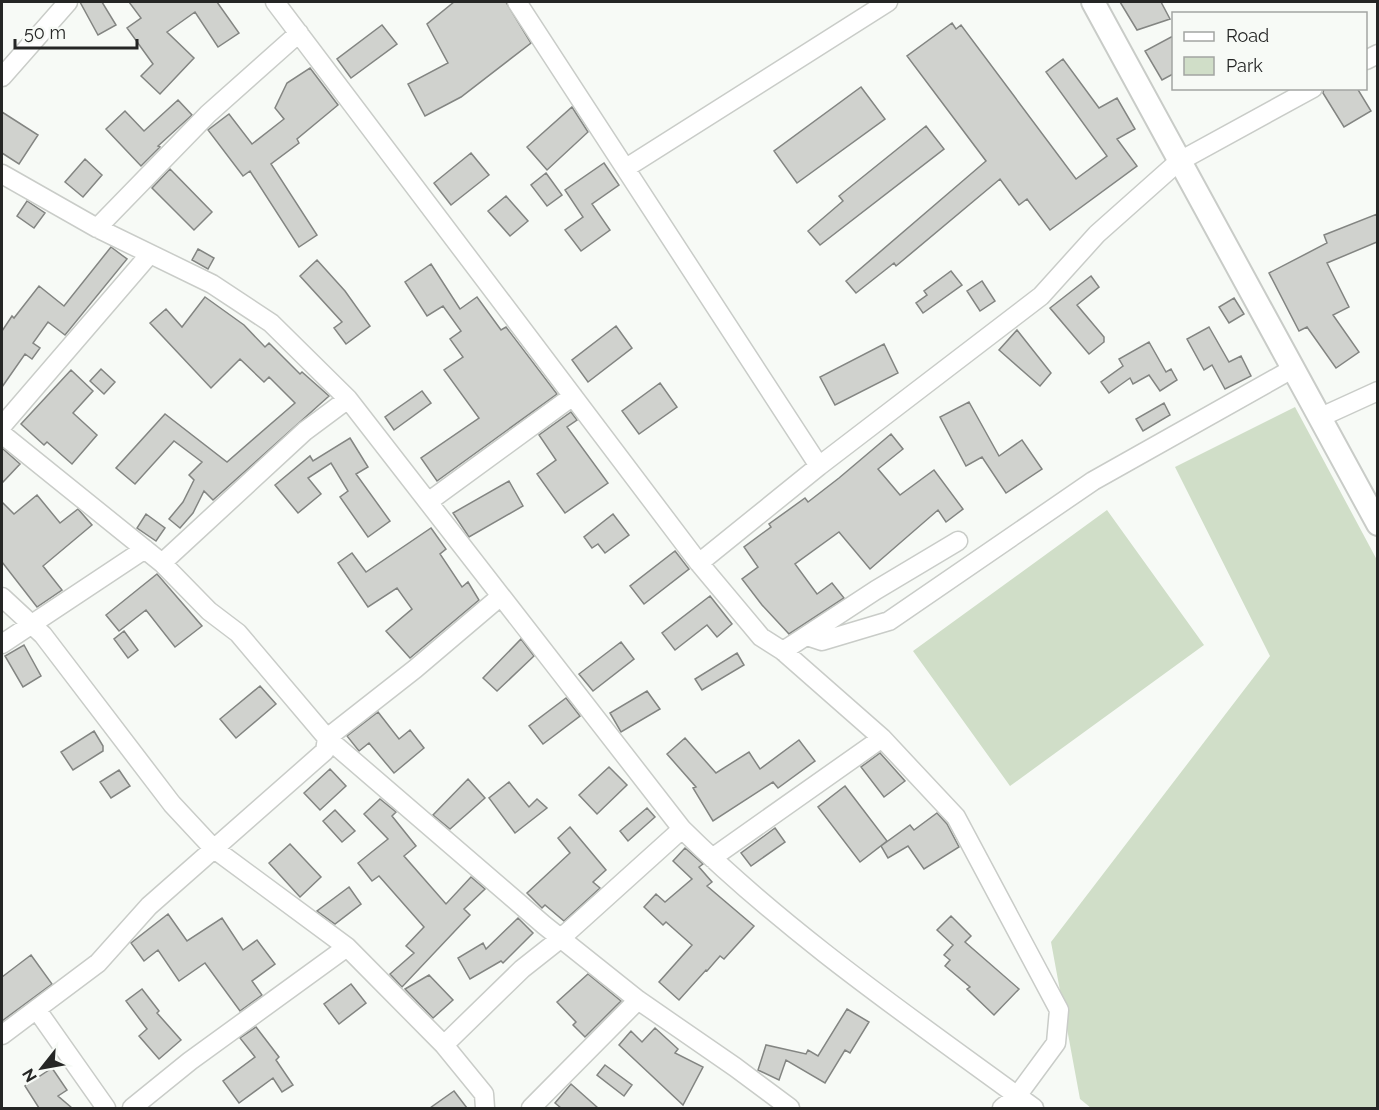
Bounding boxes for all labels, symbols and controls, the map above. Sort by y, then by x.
scale bar [15,12,136,50]
legend [1172,12,1367,90]
text: 50 m [24,22,66,43]
text: Road [1226,25,1269,46]
text: Park [1226,55,1263,76]
north arrow [12,1038,72,1098]
text: N [18,1065,41,1086]

